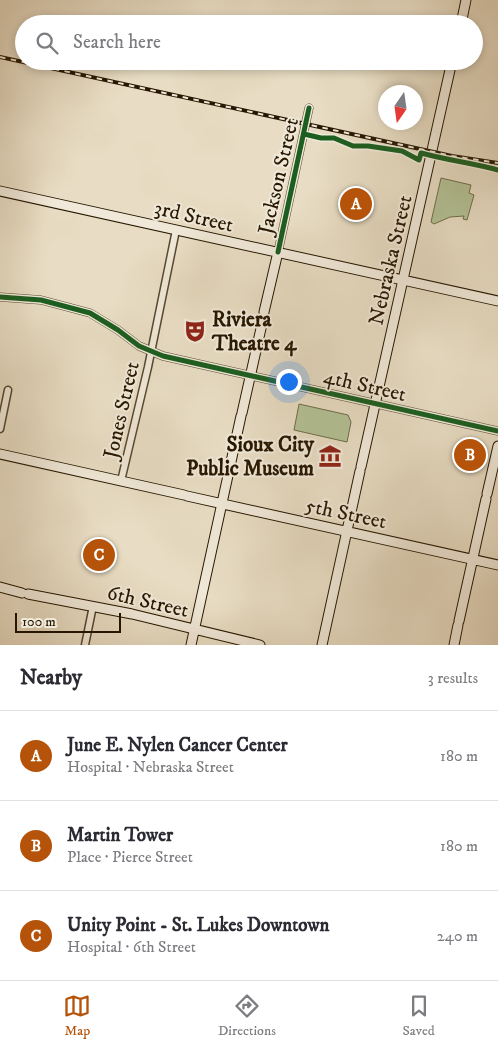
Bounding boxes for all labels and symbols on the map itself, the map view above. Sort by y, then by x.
north arrow [378,85,423,130]
street label: Jackson Street [253,115,305,239]
pin: A [340,185,372,223]
street label: Nebraska Street [363,192,419,328]
street label: 3rd Street [152,195,236,239]
place label: Riviera Theatre 4 [211,307,297,357]
theatre icon: Riviera Theatre 4 [182,318,208,344]
street label: Jones Street [98,359,146,463]
street label: 4th Street [321,364,409,408]
your location [276,369,302,395]
place label: Sioux City Public Museum [186,432,315,482]
pin: B [454,436,486,474]
museum icon: Sioux City Public Museum [317,443,343,469]
street label: 5th Street [303,493,389,535]
pin: C [83,536,115,574]
street label: 6th Street [104,580,191,624]
scale bar [15,610,121,633]

